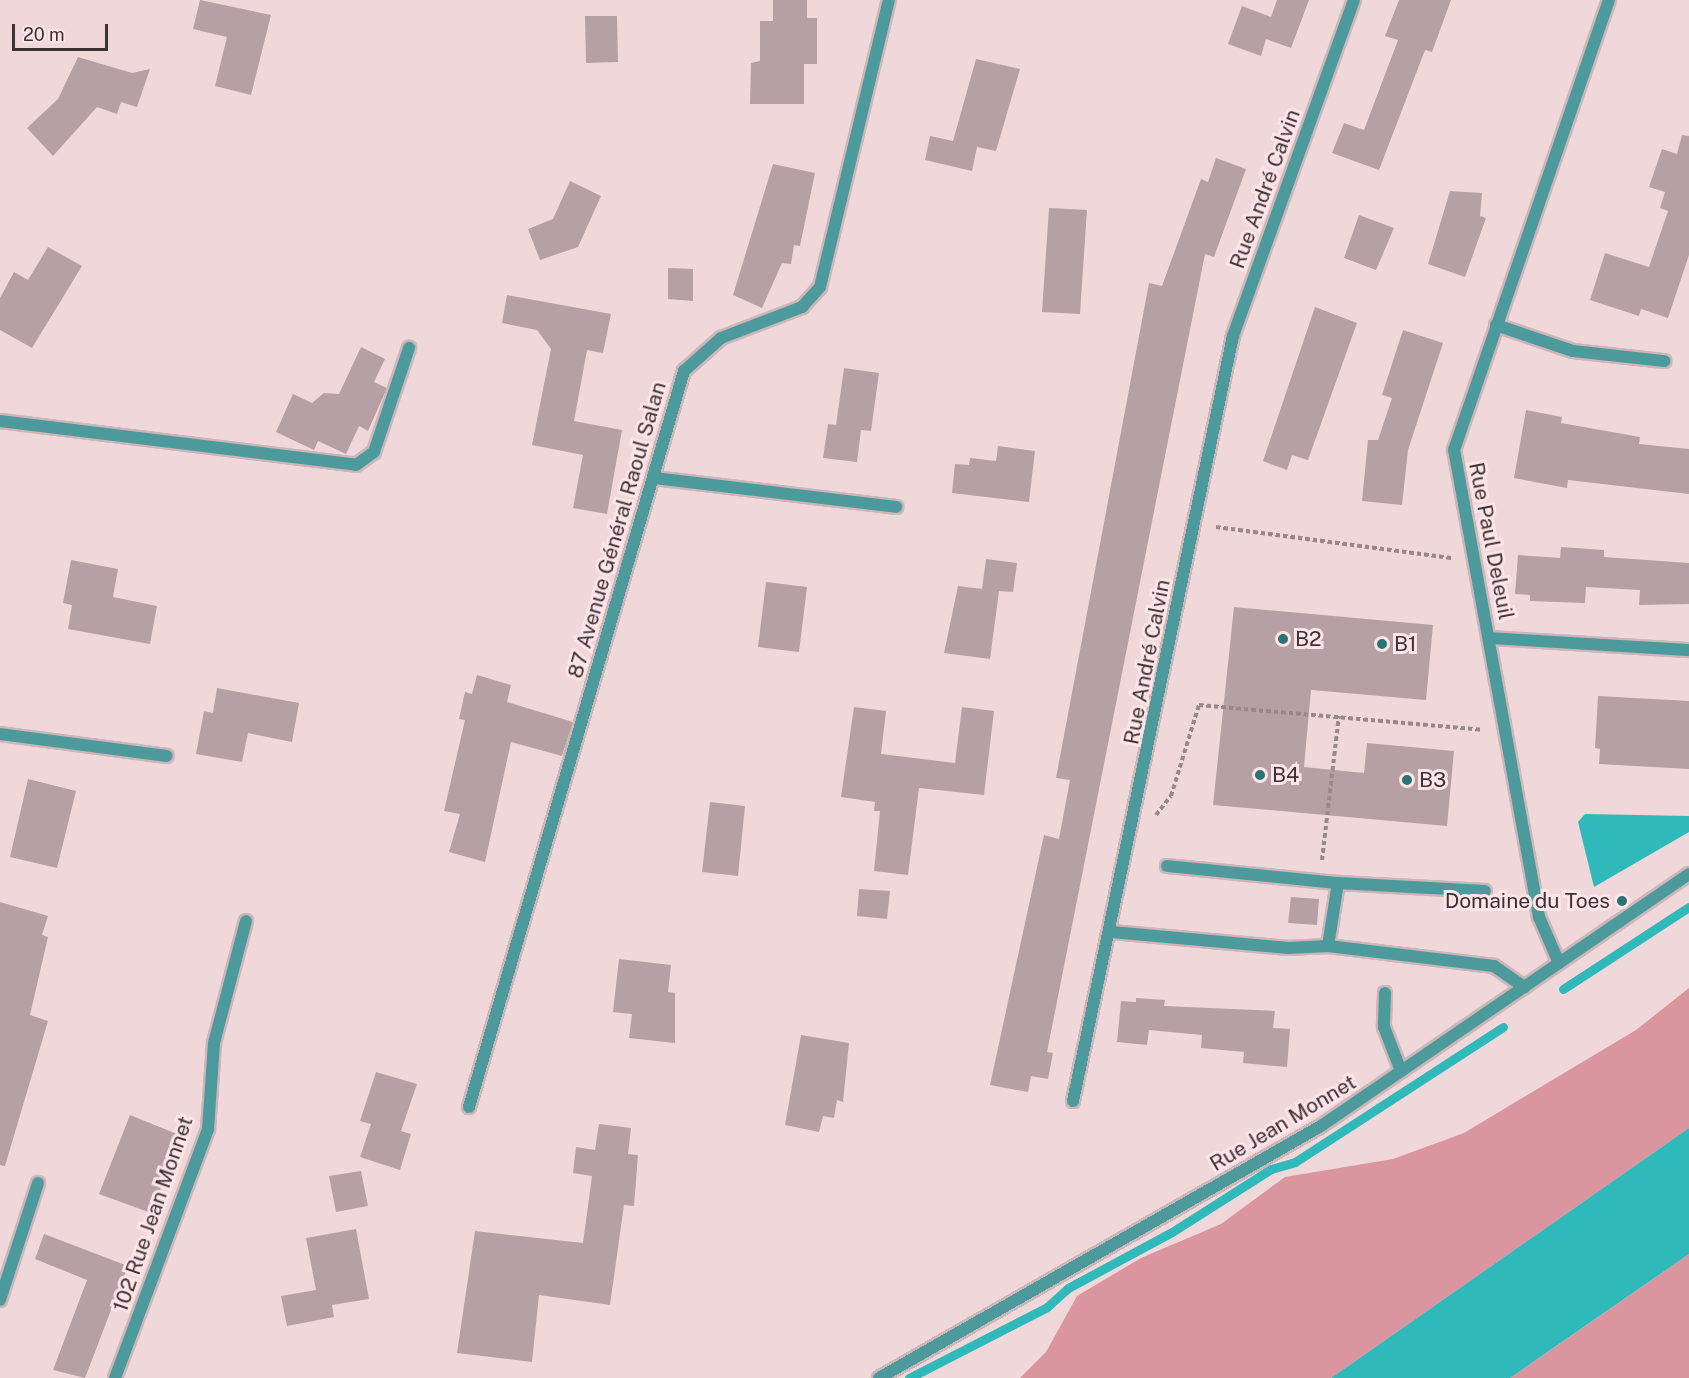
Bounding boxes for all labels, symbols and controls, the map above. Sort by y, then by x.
scale bar [15,12,111,50]
text: 20 m [23,24,65,45]
street label: Rue André Calvin [1224,106,1306,272]
street label: 87 Avenue Général Raoul Salan [563,379,671,681]
street label: Rue Paul Deleuil [1463,460,1519,622]
street label: Rue André Calvin [1119,577,1175,747]
place label: B2 [1295,626,1322,652]
place label: B1 [1394,631,1417,657]
marker: B2 [1276,632,1290,646]
marker: B1 [1375,637,1389,651]
place label: B4 [1272,762,1299,788]
place label: B3 [1419,767,1446,793]
marker: B4 [1253,768,1267,782]
marker: B3 [1400,773,1414,787]
place label: Domaine du Toes [1444,888,1610,914]
marker: Domaine du Toes [1615,894,1629,908]
street label: Rue Jean Monnet [1205,1069,1361,1177]
street label: 102 Rue Jean Monnet [108,1113,198,1315]

